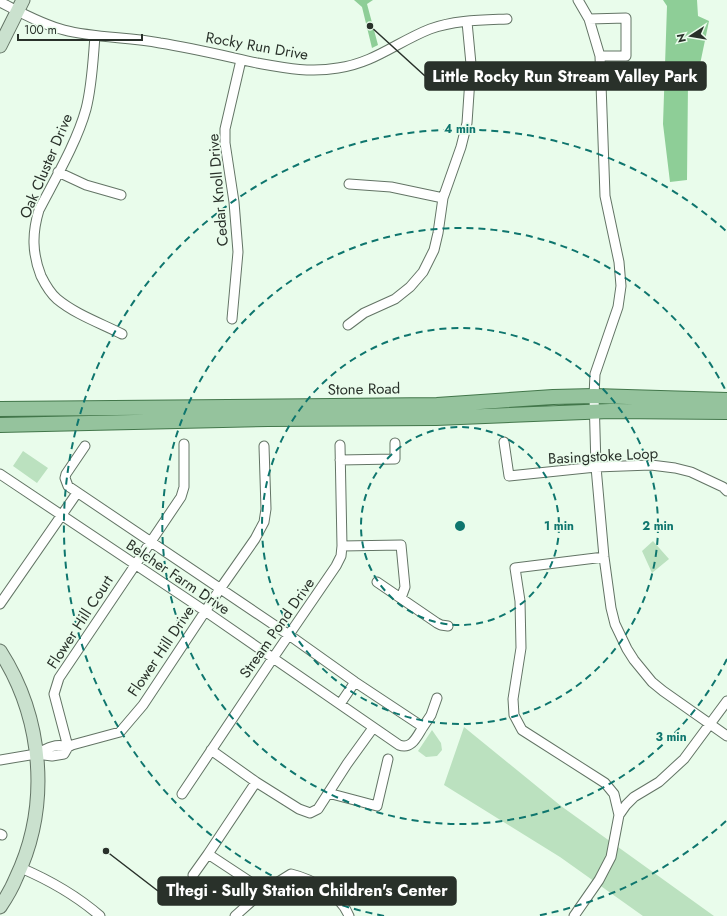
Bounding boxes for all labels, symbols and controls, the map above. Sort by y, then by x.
scale bar [18,16,142,42]
north arrow [671,16,711,56]
text: 100 m [24,21,57,39]
street label: Rocky Run Drive [204,26,310,66]
text: N [672,32,690,44]
callout: Little Rocky Run Stream Valley Park [425,62,706,90]
text: Little Rocky Run Stream Valley Park [432,65,699,88]
street label: Oak Cluster Drive [14,110,78,222]
text: 4 min [444,120,476,138]
street label: Cedar Knoll Drive [202,133,234,247]
street label: Stone Road [328,377,400,401]
street label: Basingstoke Loop [547,442,659,470]
text: 1 min [544,517,574,535]
text: 2 min [642,517,674,535]
centre of rings [453,519,467,533]
street label: Belcher Farm Drive [122,534,234,620]
street label: Flower Hill Court [42,571,119,673]
street label: Stream Pond Drive [234,573,320,683]
street label: Flower Hill Drive [122,601,200,701]
text: 3 min [655,728,687,746]
callout: Tltegi - Sully Station Children's Center [158,877,456,905]
text: Tltegi - Sully Station Children's Center [166,879,448,902]

